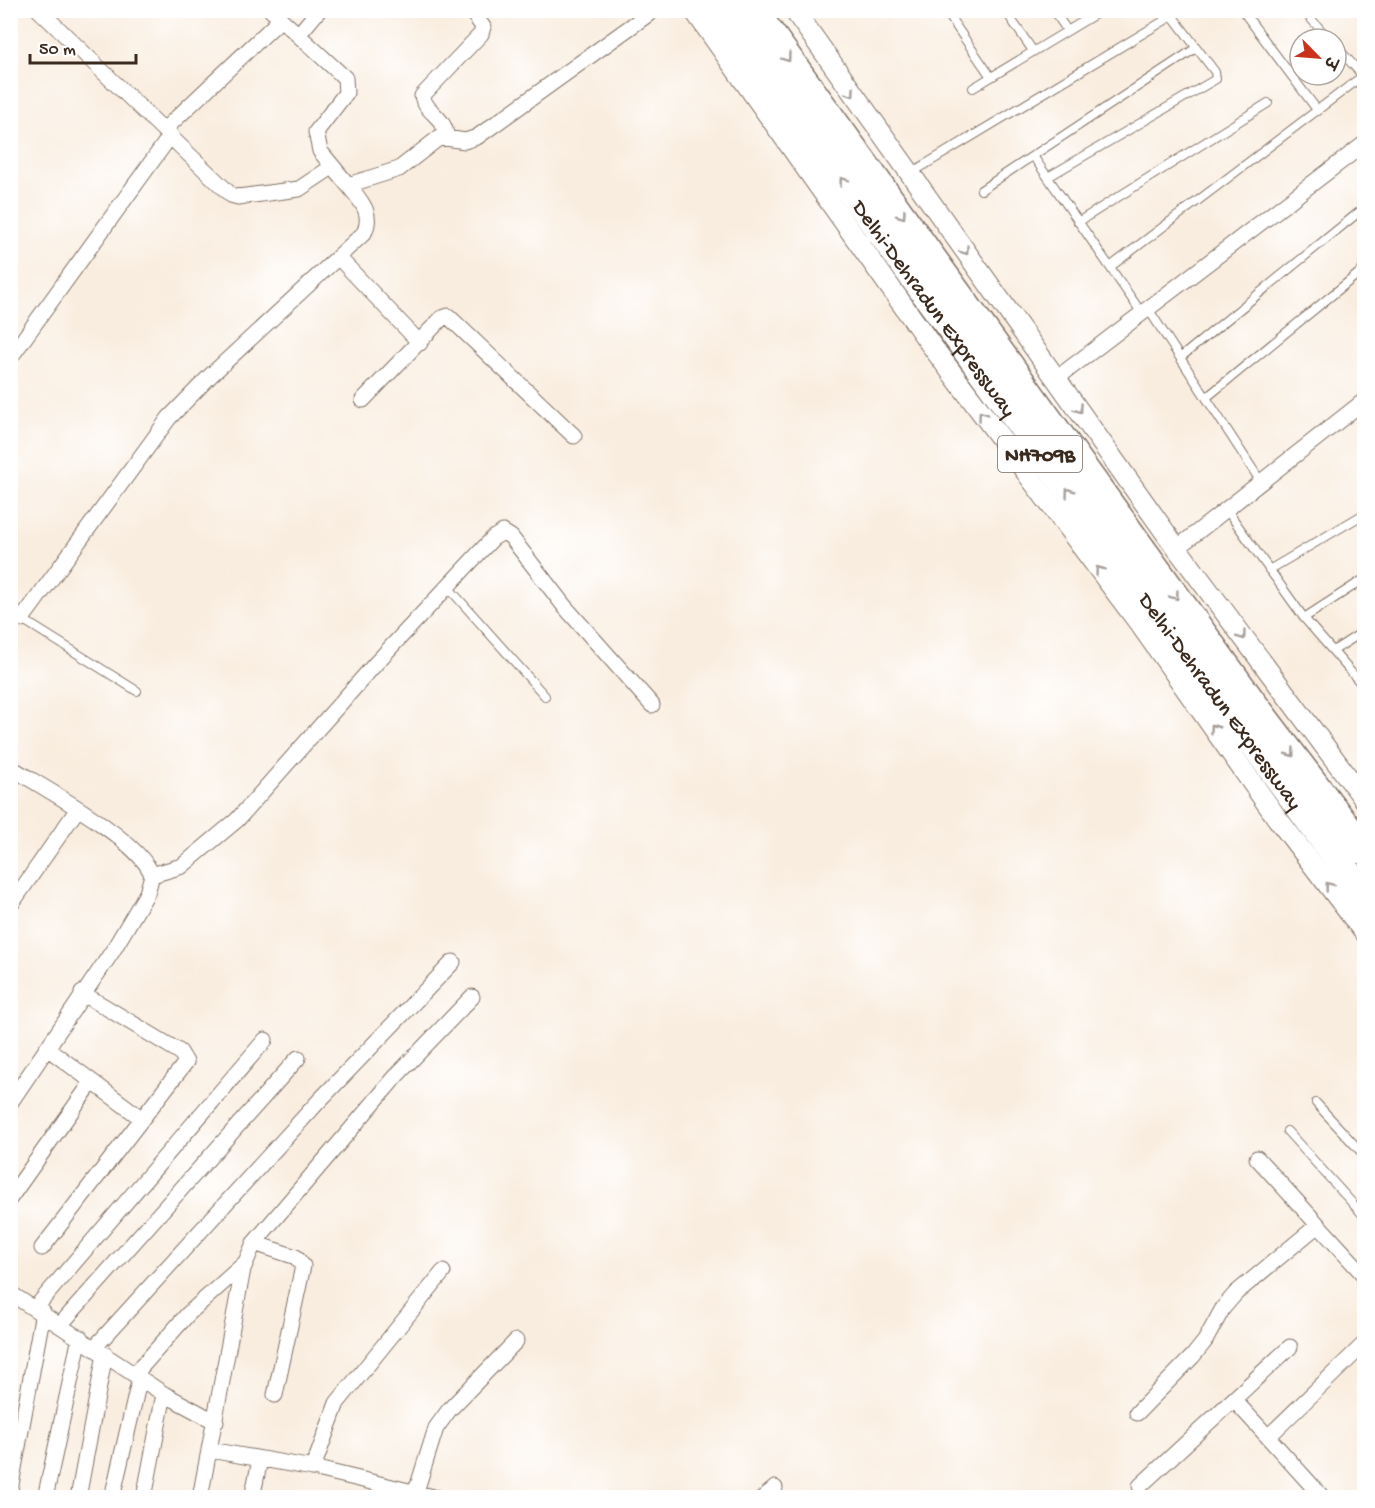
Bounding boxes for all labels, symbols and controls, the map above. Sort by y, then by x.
scale bar [30,27,136,65]
north arrow [1288,27,1348,87]
text: 50 m [39,40,76,61]
one-way arrow [780,51,791,62]
text: उ [1317,51,1340,72]
one-way arrow [844,86,855,97]
one-way arrow [839,177,850,188]
street label: Delhi-Dehradun Expressway [844,195,1020,423]
one-way arrow [895,209,906,220]
one-way arrow [958,244,969,255]
one-way arrow [1072,403,1083,414]
one-way arrow [978,410,989,421]
road number: NH709B [998,436,1082,472]
one-way arrow [1065,488,1076,499]
one-way arrow [1096,566,1107,577]
street label: Delhi-Dehradun Expressway [1130,587,1307,816]
one-way arrow [1168,589,1179,600]
one-way arrow [1235,629,1246,640]
one-way arrow [1210,724,1221,735]
one-way arrow [1283,746,1294,757]
one-way arrow [1325,881,1336,892]

